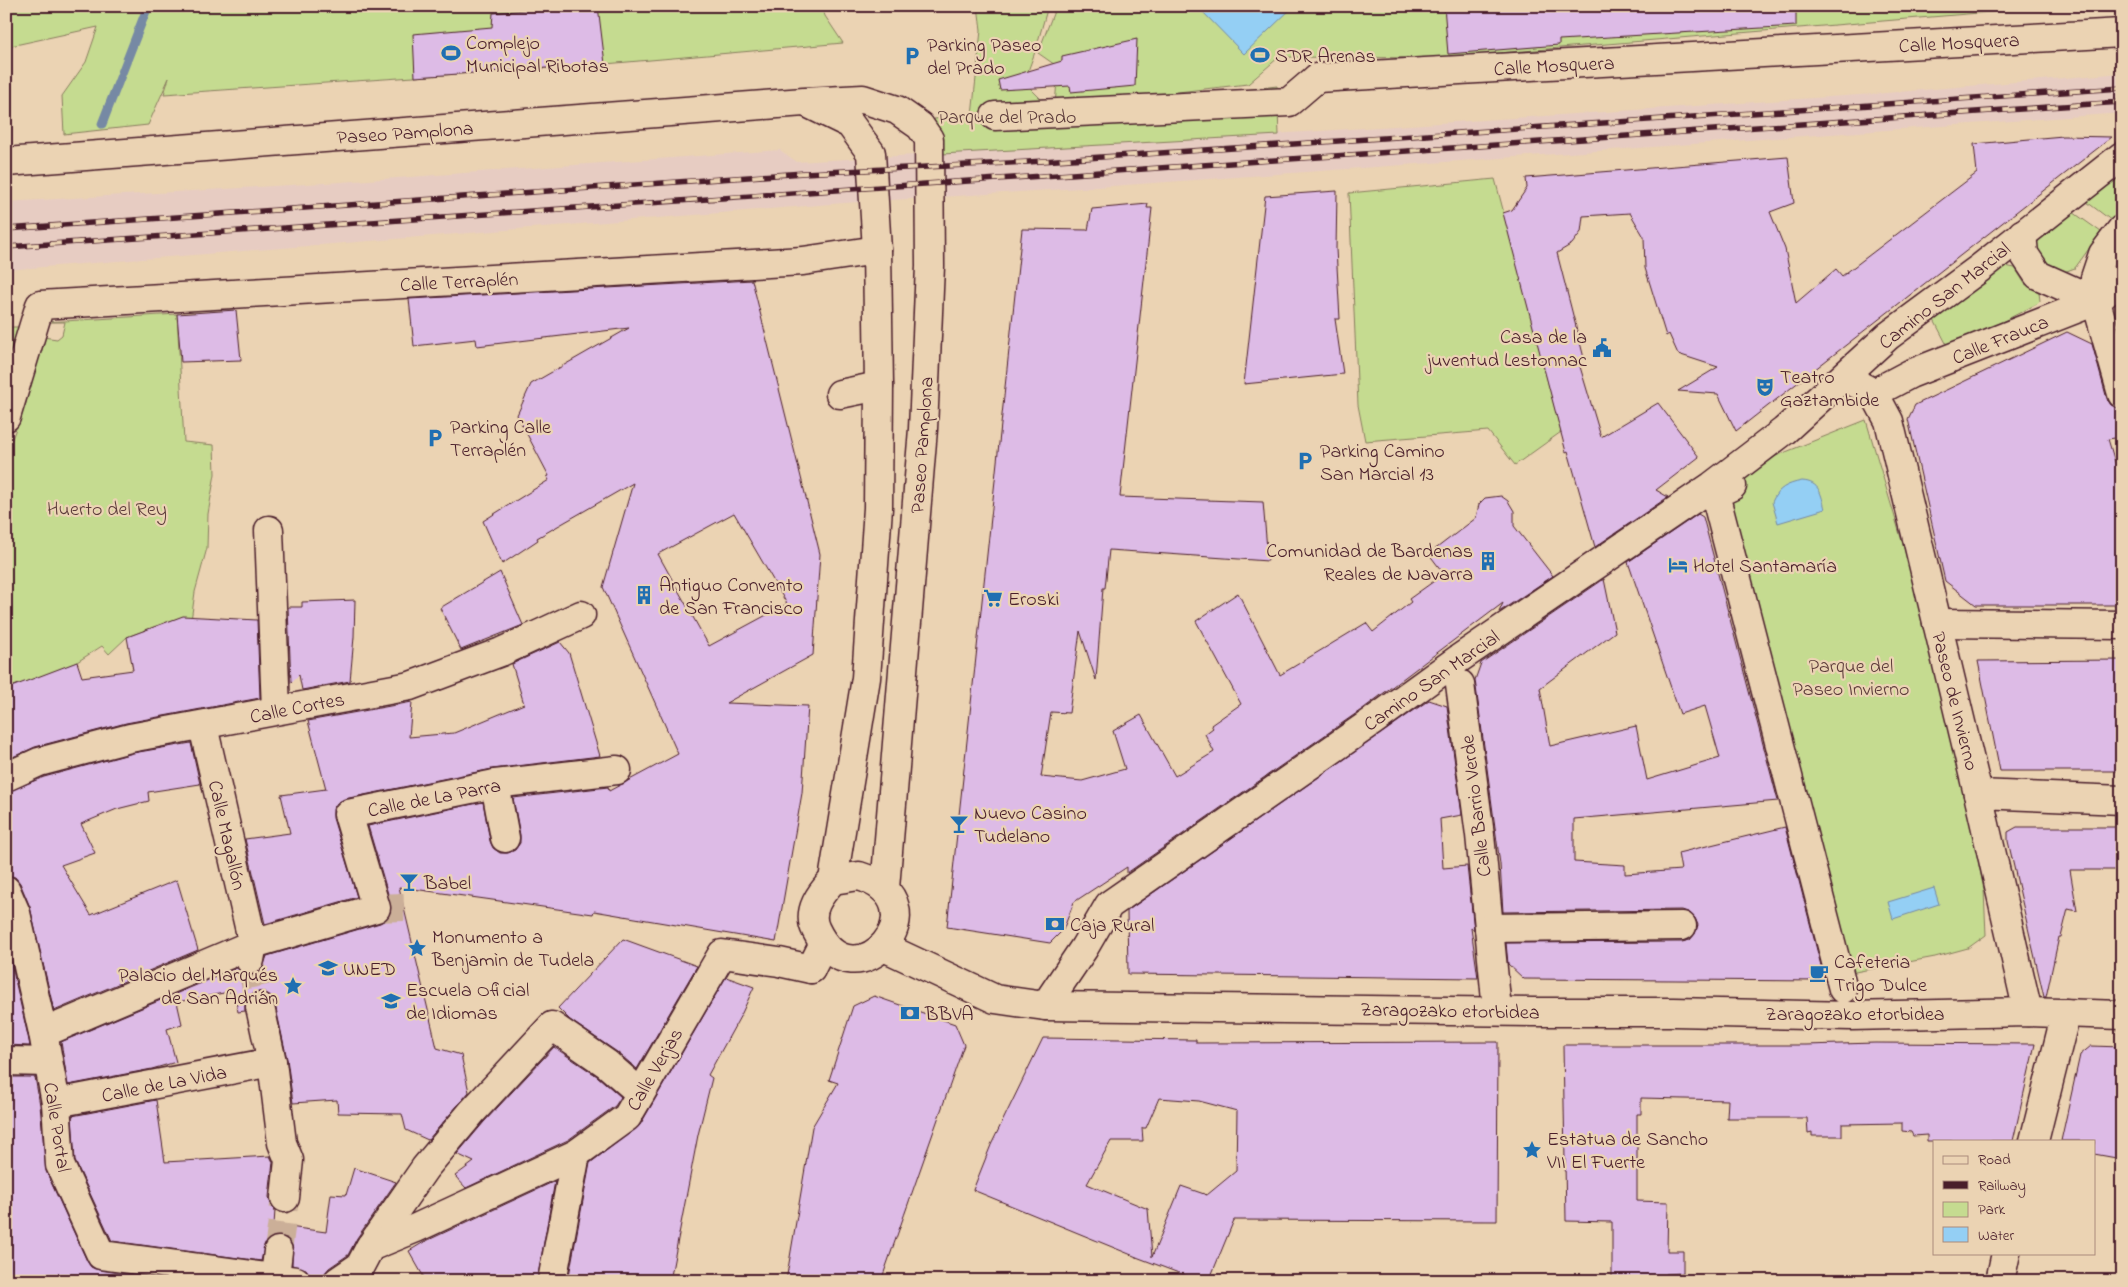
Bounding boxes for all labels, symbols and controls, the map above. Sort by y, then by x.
street label: Calle Mosquera [1898,27,2020,62]
place label: Complejo Municipal Ribotas [466,30,609,82]
place label: Parking Paseo del Prado [927,32,1041,84]
sports icon: Complejo Municipal Ribotas [440,42,462,64]
place label: SDR Arenas [1275,43,1376,72]
sports icon: SDR Arenas [1249,44,1271,66]
parking icon: Parking Paseo del Prado [901,45,923,67]
street label: Calle Mosquera [1493,50,1615,85]
park label: Parque del Prado [938,104,1076,133]
street label: Paseo Pamplona [336,115,475,154]
street label: Camino San Marcial [1873,236,2018,358]
street label: Calle Terraplén [399,266,519,301]
street label: Calle Frauca [1948,309,2054,374]
place label: Casa de la juventud Lestonnac [1424,324,1587,376]
public building icon: Casa de la juventud Lestonnac [1591,337,1613,359]
place label: Teatro Gaztambide [1780,364,1879,416]
street label: Paseo Pamplona [904,376,943,515]
theatre icon: Teatro Gaztambide [1754,376,1776,398]
place label: Parking Calle Terraplén [450,414,551,466]
parking icon: Parking Calle Terraplén [424,427,446,449]
place label: Parking Camino San Marcial 13 [1320,438,1445,490]
parking icon: Parking Camino San Marcial 13 [1294,450,1316,472]
park label: Huerto del Rey [47,496,167,525]
place label: Comunidad de Bardenas Reales de Navarra [1266,538,1473,590]
building icon: Comunidad de Bardenas Reales de Navarra [1477,550,1499,572]
place label: Hotel Santamaría [1693,553,1837,582]
hotel icon: Hotel Santamaría [1667,554,1689,576]
place label: Antiguo Convento de San Francisco [659,572,803,624]
building icon: Antiguo Convento de San Francisco [633,584,655,606]
place label: Eroski [1008,586,1059,615]
supermarket icon: Eroski [982,587,1004,609]
street label: Camino San Marcial [1358,624,1506,740]
street label: Paseo de Invierno [1922,629,1985,774]
park label: Parque del Paseo Invierno [1792,653,1910,705]
street label: Calle Cortes [248,686,347,733]
street label: Calle Barrio Verde [1454,733,1501,878]
street label: Calle de La Parra [365,772,504,827]
street label: Calle Magallón [198,778,252,894]
place label: Nuevo Casino Tudelano [974,800,1087,852]
bar icon: Nuevo Casino Tudelano [948,813,970,835]
place label: Babel [423,870,471,899]
bar icon: Babel [398,871,420,893]
place label: Caja Rural [1070,912,1154,941]
bank icon: Caja Rural [1044,913,1066,935]
place label: Monumento a Benjamìn de Tudela [431,924,594,976]
place icon: Monumento a Benjamìn de Tudela [406,937,428,959]
place label: Cafeteria Trigo Dulce [1834,949,1927,1002]
place label: UNED [343,956,396,985]
school or university icon: UNED [317,957,339,979]
place label: Palacio del Marqués de San Adrián [118,962,278,1014]
cafe icon: Cafeteria Trigo Dulce [1808,962,1830,984]
place icon: Palacio del Marqués de San Adrián [282,975,304,997]
place label: Escuela Oficial de Idiomas [406,977,529,1029]
school or university icon: Escuela Oficial de Idiomas [380,990,402,1012]
street label: Zaragozako etorbidea [1360,996,1540,1030]
place label: BBVA [924,1001,974,1030]
street label: Zaragozako etorbidea [1765,1001,1945,1031]
bank icon: BBVA [899,1002,921,1024]
street label: Calle Verjas [621,1023,692,1117]
street label: Calle de La Vida [99,1059,230,1112]
street label: Calle Portal [34,1081,77,1174]
place label: Estatua de Sancho VII El Fuerte [1546,1126,1708,1178]
place icon: Estatua de Sancho VII El Fuerte [1521,1139,1543,1161]
legend [1933,1140,2096,1254]
text: Road [1978,1149,2011,1171]
text: Railway [1978,1175,2026,1198]
text: Park [1978,1199,2006,1221]
text: Water [1978,1225,2014,1247]

